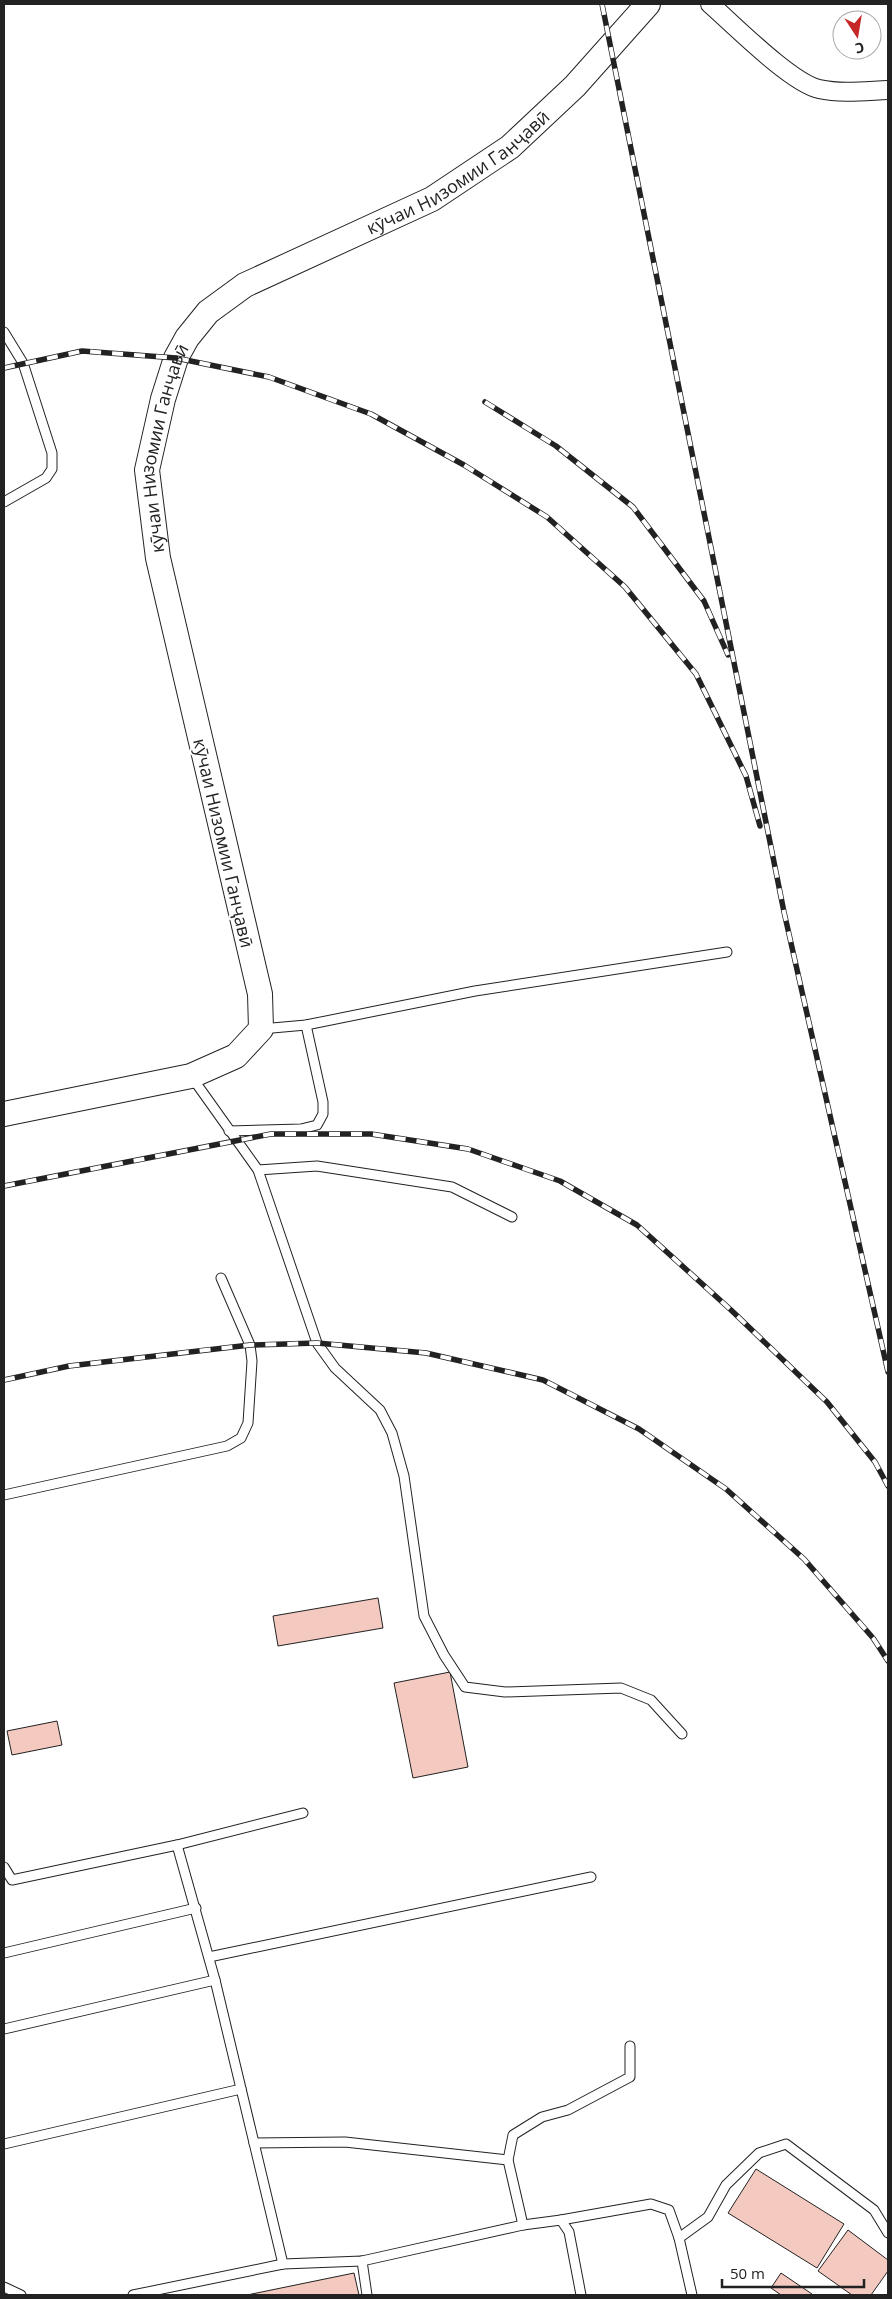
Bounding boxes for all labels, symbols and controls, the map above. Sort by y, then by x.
north arrow [832,10,882,60]
text: С [853,38,866,58]
street label: кӯчаи Низомии Ганҷавӣ [362,104,554,240]
street label: кӯчаи Низомии Ганҷавӣ [135,339,194,554]
street label: кӯчаи Низомии Ганҷавӣ [188,736,260,950]
scale bar [722,2256,864,2288]
text: 50 m [730,2263,765,2283]

